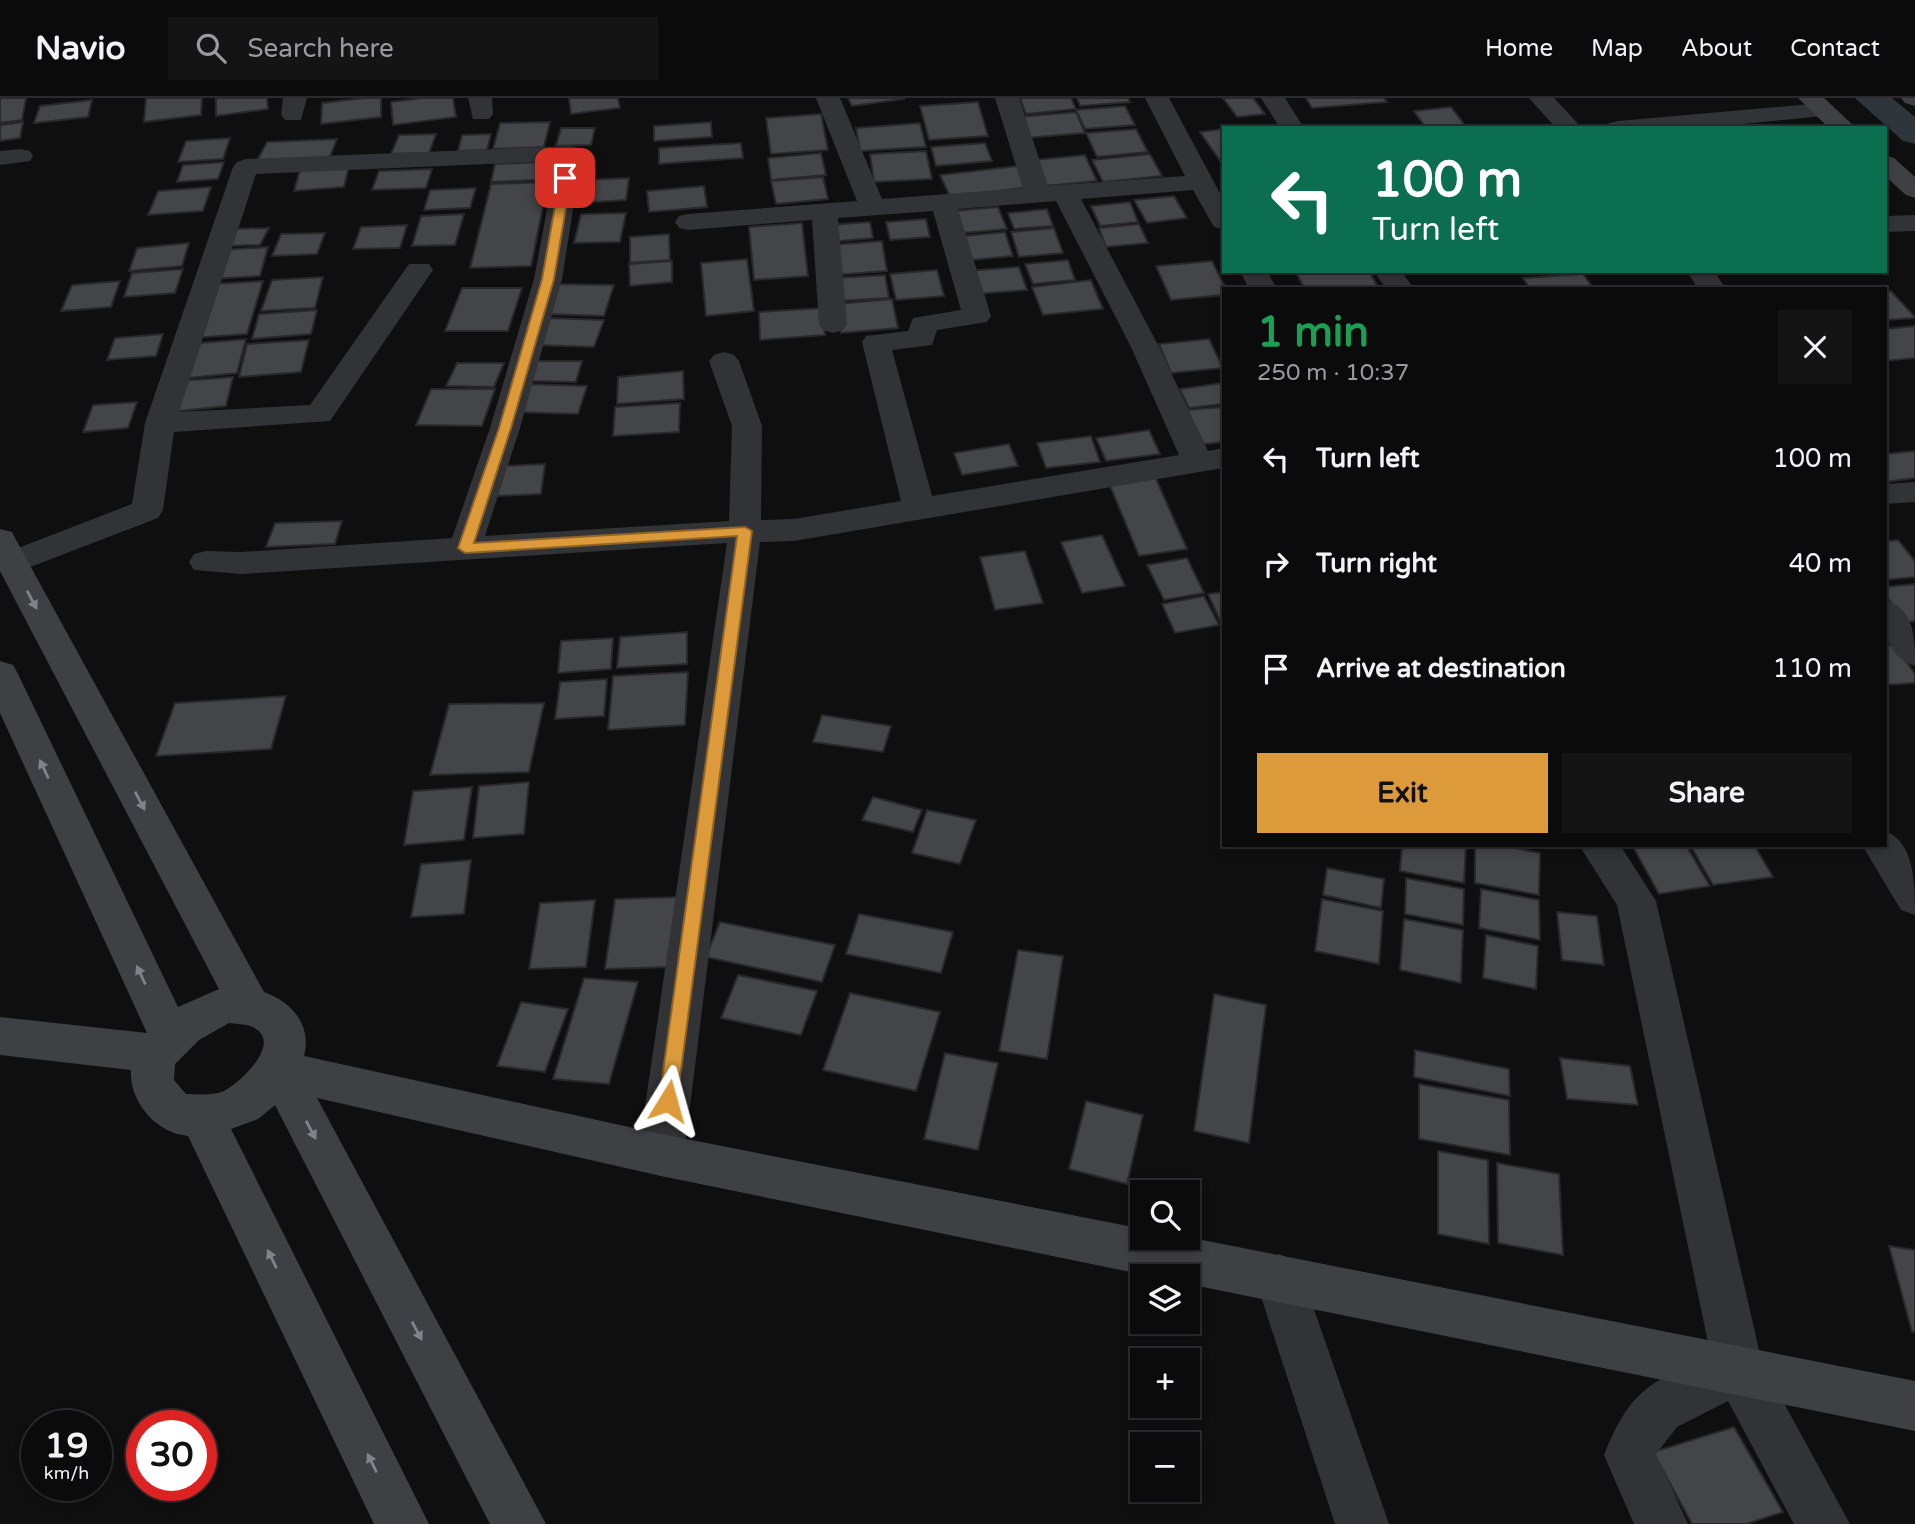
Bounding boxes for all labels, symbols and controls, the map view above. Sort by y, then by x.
search box [168,17,658,80]
text: Navio [35,29,126,68]
icon: search [192,29,230,67]
text: Search here [248,33,394,64]
text: Home [1485,34,1553,63]
text: Map [1591,34,1643,63]
text: About [1681,34,1752,63]
text: Contact [1790,34,1880,63]
pin [535,148,595,208]
text: 100 m [1372,151,1522,210]
icon: left [1257,154,1348,245]
icon: arrive [546,159,584,197]
text: Turn left [1372,211,1499,249]
text: 1 min [1257,307,1369,358]
button: close [1778,310,1852,384]
text: 250 m · 10:37 [1257,359,1409,387]
icon: left [1257,440,1295,478]
text: Turn left [1316,443,1419,474]
text: 100 m [1772,443,1852,474]
icon: right [1257,545,1295,583]
text: Turn right [1316,548,1437,579]
text: 40 m [1789,548,1852,579]
one-way arrow [26,591,38,610]
icon: arrive [1257,650,1295,688]
text: Arrive at destination [1316,653,1566,684]
text: 110 m [1772,653,1852,684]
button: Exit [1257,753,1548,833]
button: Share [1562,753,1852,833]
one-way arrow [39,759,50,779]
one-way arrow [134,791,145,811]
one-way arrow [135,964,146,985]
position arrow [631,1064,705,1138]
one-way arrow [305,1120,317,1140]
map controls [1130,1180,1200,1502]
button: search [1130,1180,1200,1250]
one-way arrow [266,1249,277,1269]
button: layers [1130,1264,1200,1334]
one-way arrow [411,1321,423,1341]
button: + [1130,1348,1200,1418]
speed limit sign: 30 [126,1410,217,1501]
text: 19 [45,1425,88,1467]
button: − [1130,1432,1200,1502]
one-way arrow [367,1453,378,1473]
text: km/h [44,1462,89,1484]

